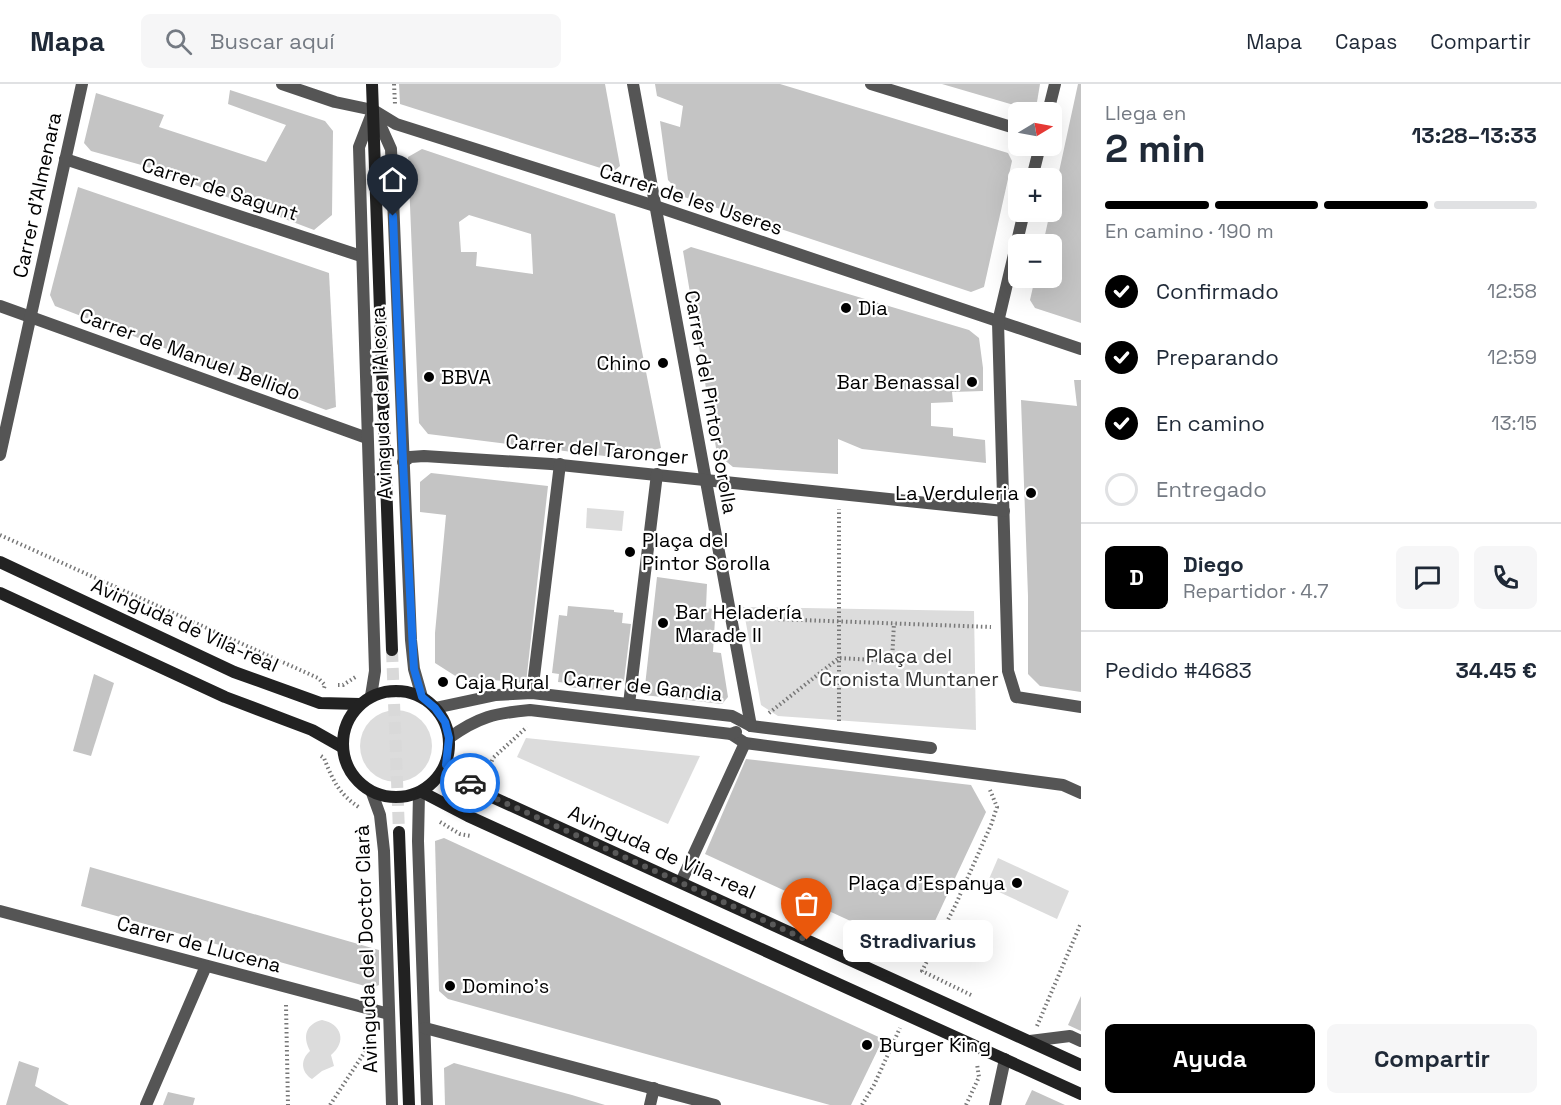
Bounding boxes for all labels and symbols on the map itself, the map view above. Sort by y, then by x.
north arrow [1008,102,1062,156]
street label: Carrer d'Almenara [7,110,67,280]
street label: Carrer de Sagunt [138,151,302,227]
pin [367,154,418,216]
street label: Carrer de les Useres [596,157,786,241]
street label: Carrer del Pintor Sorolla [679,288,743,516]
place label: Dia [858,295,888,321]
marker: Dia [839,301,853,315]
street label: Carrer de Manuel Bellido [76,302,304,406]
street label: Avinguda de l'Alcora [365,306,397,500]
place label: Chino [596,350,651,376]
marker: Chino [656,356,670,370]
place label: BBVA [441,364,491,390]
place label: Bar Benassal [836,369,960,395]
marker: BBVA [422,370,436,384]
marker: Bar Benassal [965,375,979,389]
street label: Carrer del Taronger [505,428,689,470]
place label: La Verduleria [895,480,1019,506]
marker: La Verduleria [1024,486,1038,500]
place label: Plaça del Pintor Sorolla [642,527,770,576]
marker: Plaça del Pintor Sorolla [623,545,637,559]
street label: Avinguda de Vila-real [87,572,283,678]
place label: Bar Heladería Marade II [675,599,802,648]
marker: Bar Heladería Marade II [656,616,670,630]
park label: Plaça del Cronista Muntaner [819,643,999,692]
street label: Carrer de Gandia [562,665,724,707]
place label: Caja Rural [455,669,549,695]
marker: Caja Rural [436,675,450,689]
courier [440,753,500,813]
street label: Avinguda de Vila-real [564,799,760,905]
street label: Avinguda del Doctor Clarà [349,824,383,1074]
place label: Plaça d'Espanya [848,870,1005,896]
marker: Plaça d'Espanya [1010,876,1024,890]
pin [781,878,832,940]
street label: Carrer de Llucena [114,910,284,978]
callout: Stradivarius [843,919,993,961]
place label: Domino's [462,973,549,999]
marker: Domino's [443,979,457,993]
place label: Burger King [879,1032,991,1058]
marker: Burger King [860,1038,874,1052]

